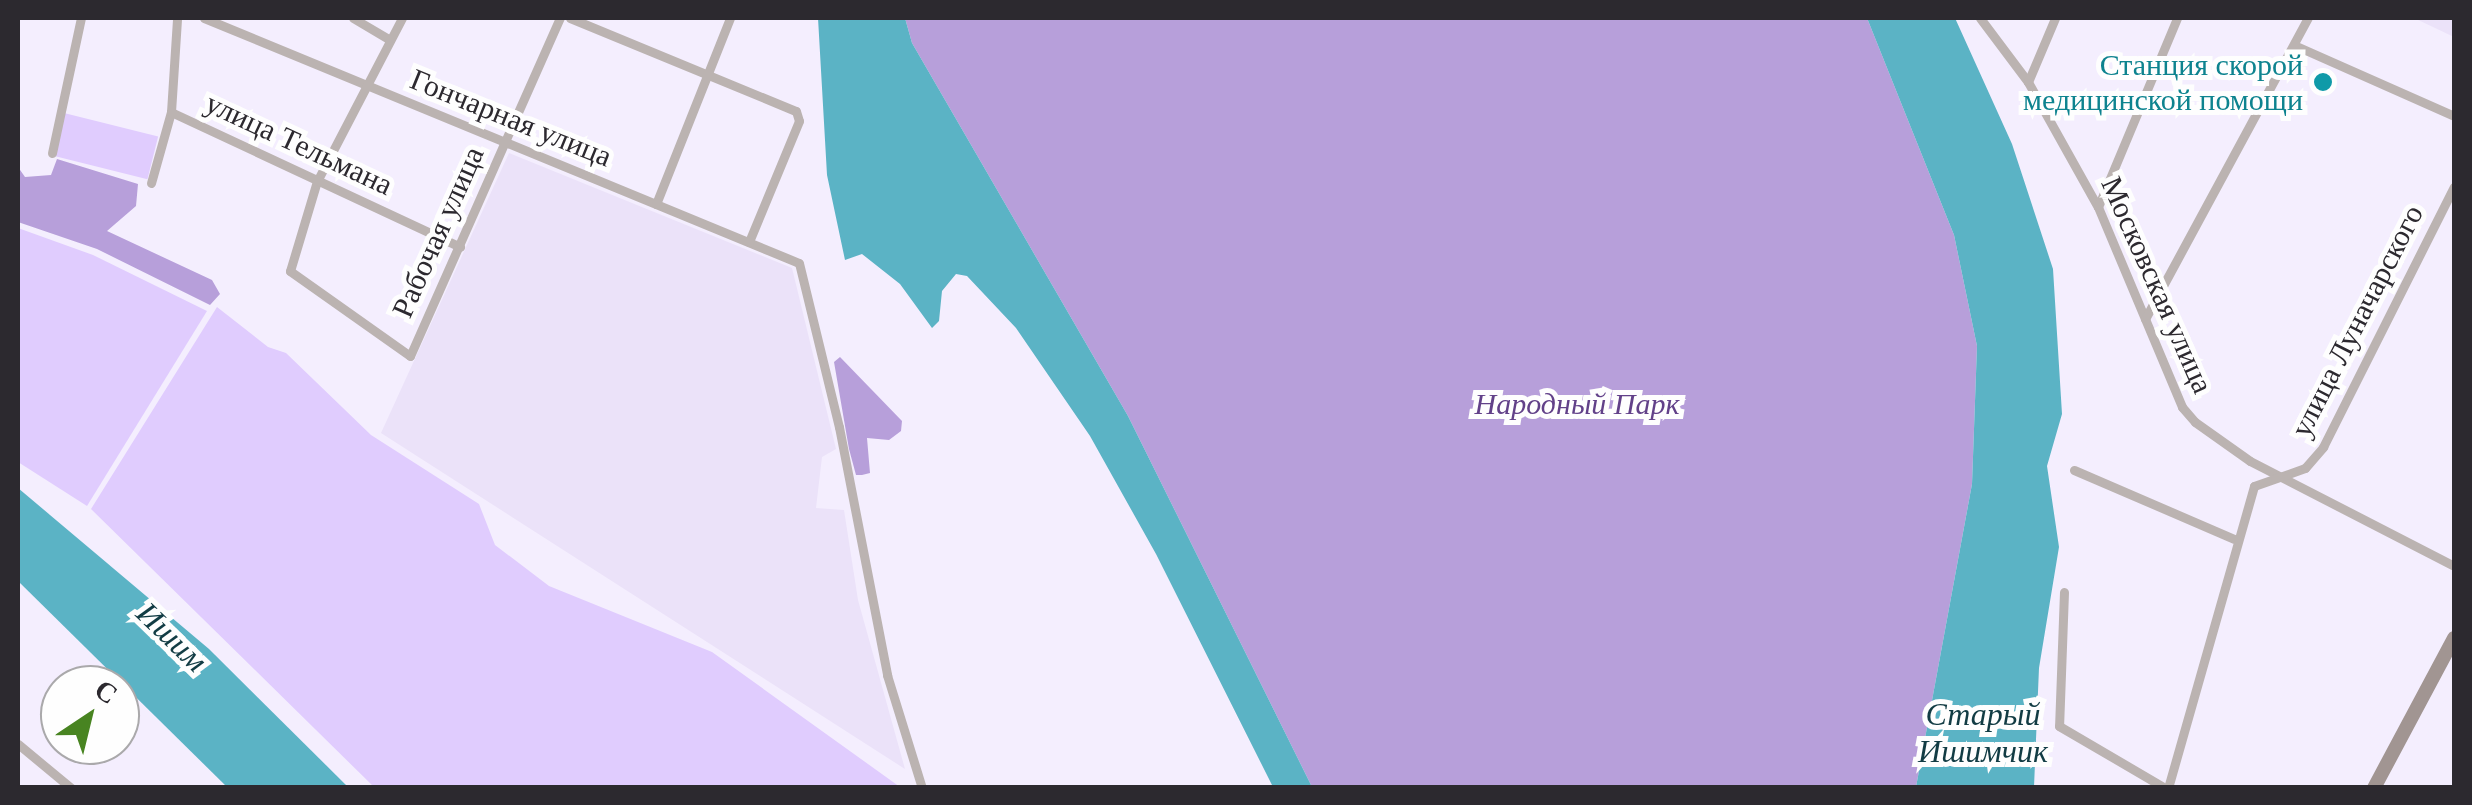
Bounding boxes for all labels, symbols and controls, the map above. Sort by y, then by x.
place label: Станция скорой медицинской помощи [2023,47,2303,118]
street label: Гончарная улица [405,61,617,175]
marker: Станция скорой медицинской помощи [2312,71,2334,93]
street label: улица Тельмана [200,85,398,203]
street label: Рабочая улица [384,141,492,323]
street label: Московская улица [2093,171,2221,399]
street label: улица Луначарского [2283,199,2431,443]
park label: Народный Парк [1475,386,1679,422]
water label: Ишим [129,594,215,680]
north arrow [40,665,140,765]
text: С [89,673,124,710]
water label: Старый Ишимчик [1918,696,2048,771]

